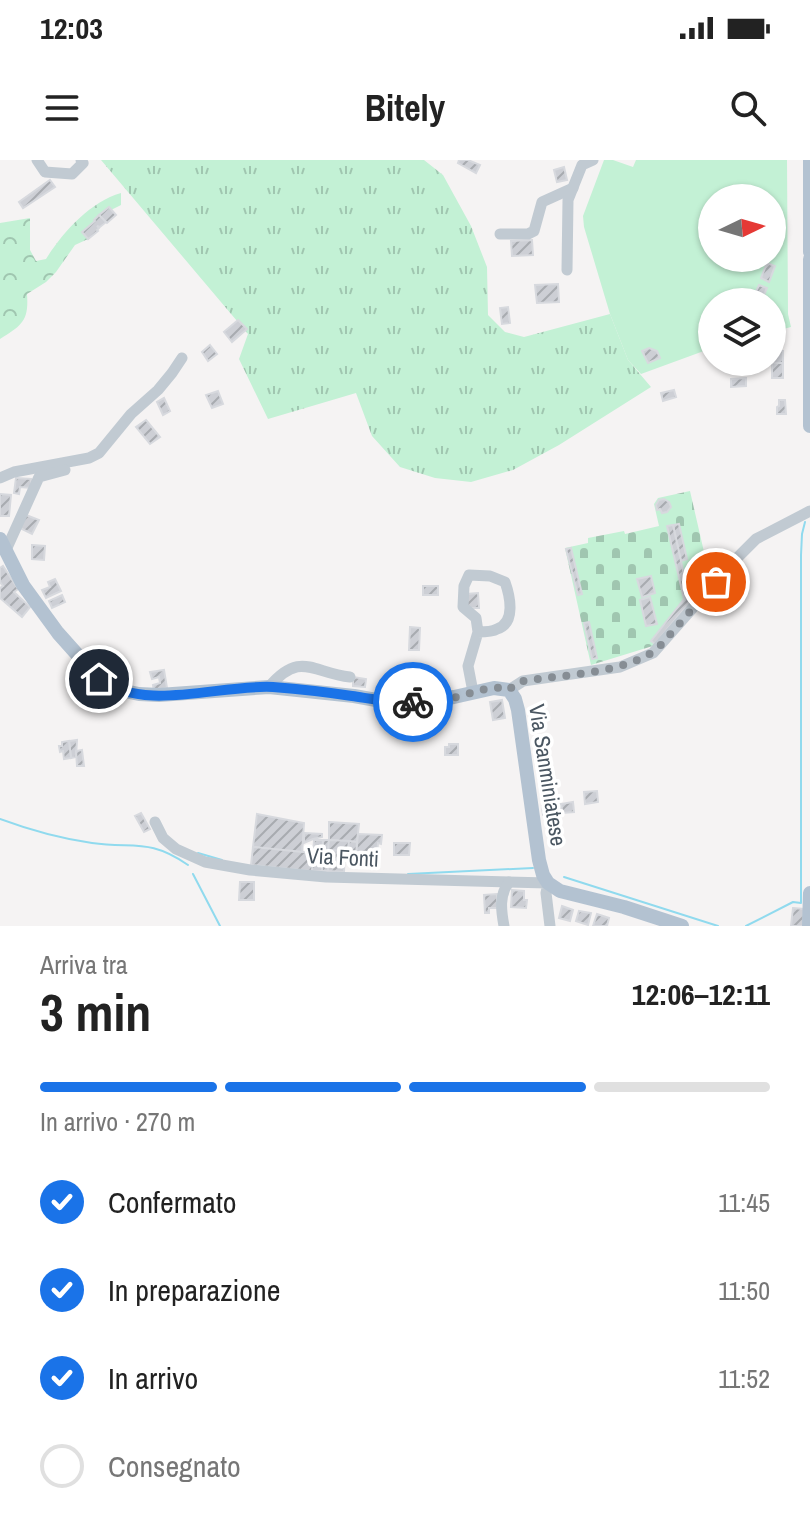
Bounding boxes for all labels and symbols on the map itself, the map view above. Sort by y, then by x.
north arrow [698,184,786,272]
pin [682,548,750,616]
pin [65,645,133,713]
courier [373,662,453,742]
street label: Via Sanminiatese [522,702,574,848]
street label: Via Fonti [306,840,380,874]

